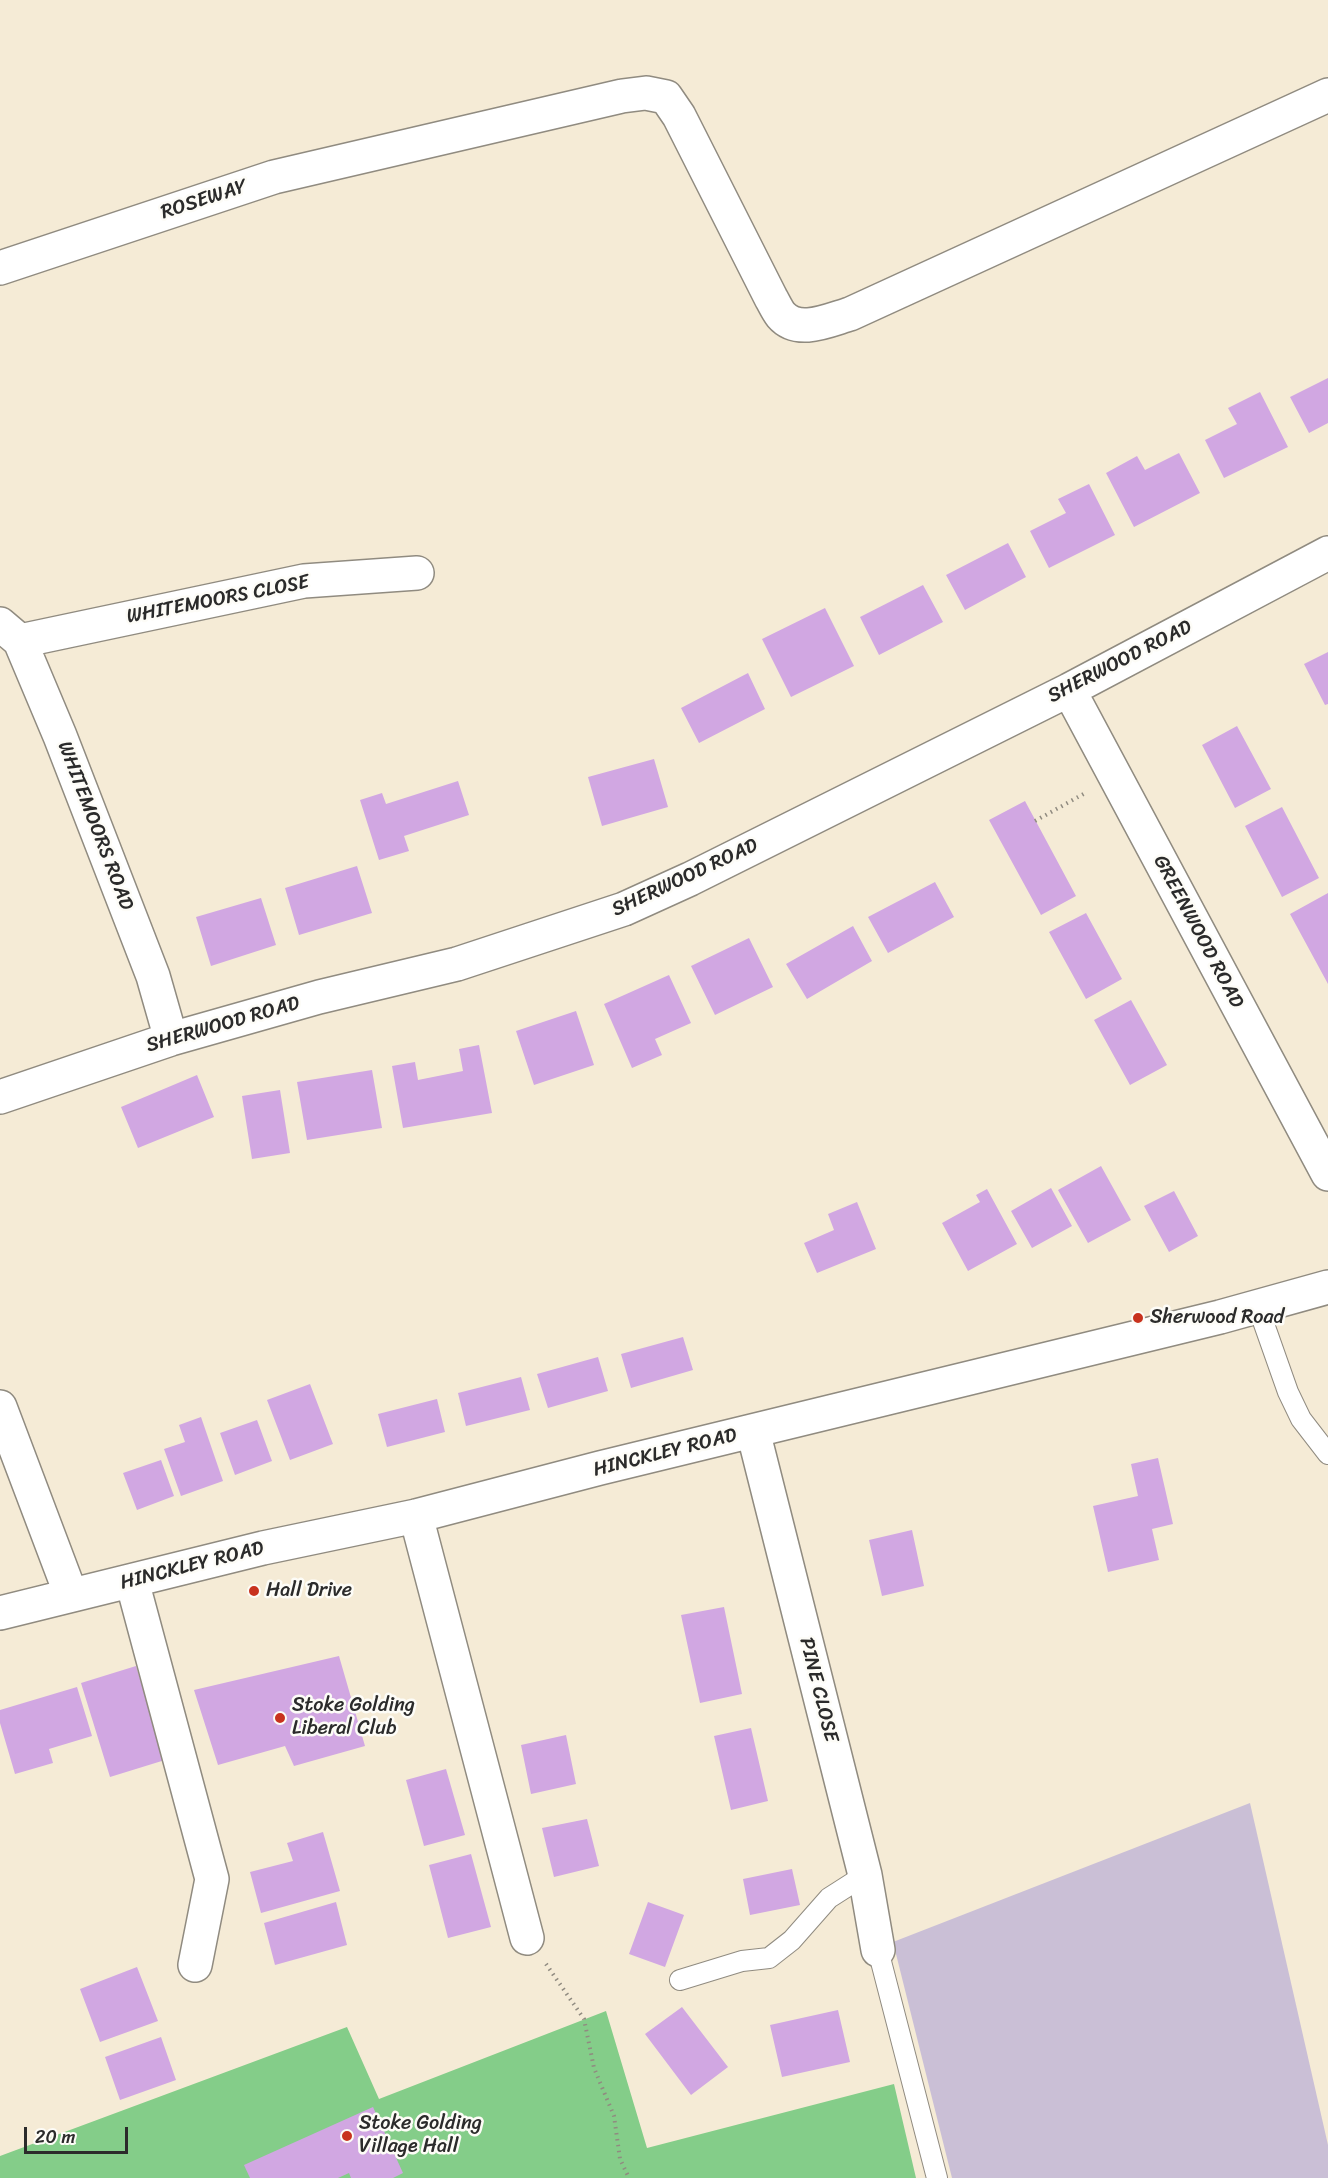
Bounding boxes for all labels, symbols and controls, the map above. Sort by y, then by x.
street label: ROSEWAY [158,175,250,225]
street label: WHITEMOORS CLOSE [125,571,311,629]
street label: SHERWOOD ROAD [1044,615,1196,709]
street label: WHITEMOORS ROAD [52,738,138,914]
street label: SHERWOOD ROAD [608,834,762,922]
street label: GREENWOOD ROAD [1148,852,1248,1012]
street label: SHERWOOD ROAD [144,992,302,1058]
place label: Sherwood Road [1150,1306,1284,1330]
marker: Sherwood Road [1131,1311,1145,1325]
street label: HINCKLEY ROAD [591,1424,739,1482]
street label: HINCKLEY ROAD [118,1537,266,1595]
place label: Hall Drive [266,1579,352,1603]
marker: Hall Drive [247,1584,261,1598]
street label: PINE CLOSE [793,1635,843,1745]
place label: Stoke Golding Liberal Club [292,1694,415,1741]
marker: Stoke Golding Liberal Club [273,1711,287,1725]
place label: Stoke Golding Village Hall [359,2112,482,2159]
scale bar [27,2115,130,2153]
text: 20 m [35,2121,75,2153]
marker: Stoke Golding Village Hall [340,2129,354,2143]

